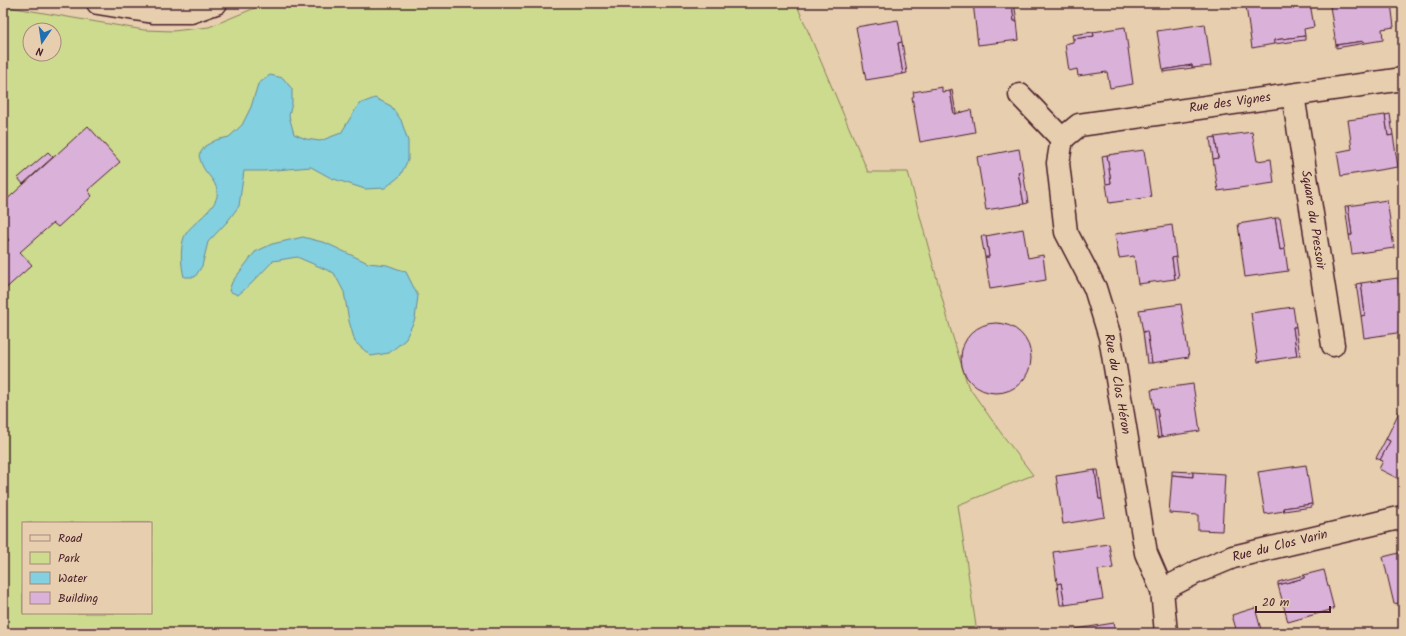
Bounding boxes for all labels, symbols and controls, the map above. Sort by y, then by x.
north arrow [22,22,62,62]
text: N [35,41,45,60]
street label: Rue des Vignes [1188,87,1273,119]
street label: Square du Pressoir [1295,169,1331,272]
street label: Rue du Clos Héron [1098,332,1136,436]
legend [22,522,152,614]
street label: Rue du Clos Varin [1230,524,1330,568]
text: Road [58,529,83,548]
text: Park [58,549,80,568]
text: Water [58,569,88,588]
scale bar [1256,588,1330,614]
text: Building [58,589,98,608]
text: 20 m [1262,593,1290,612]

